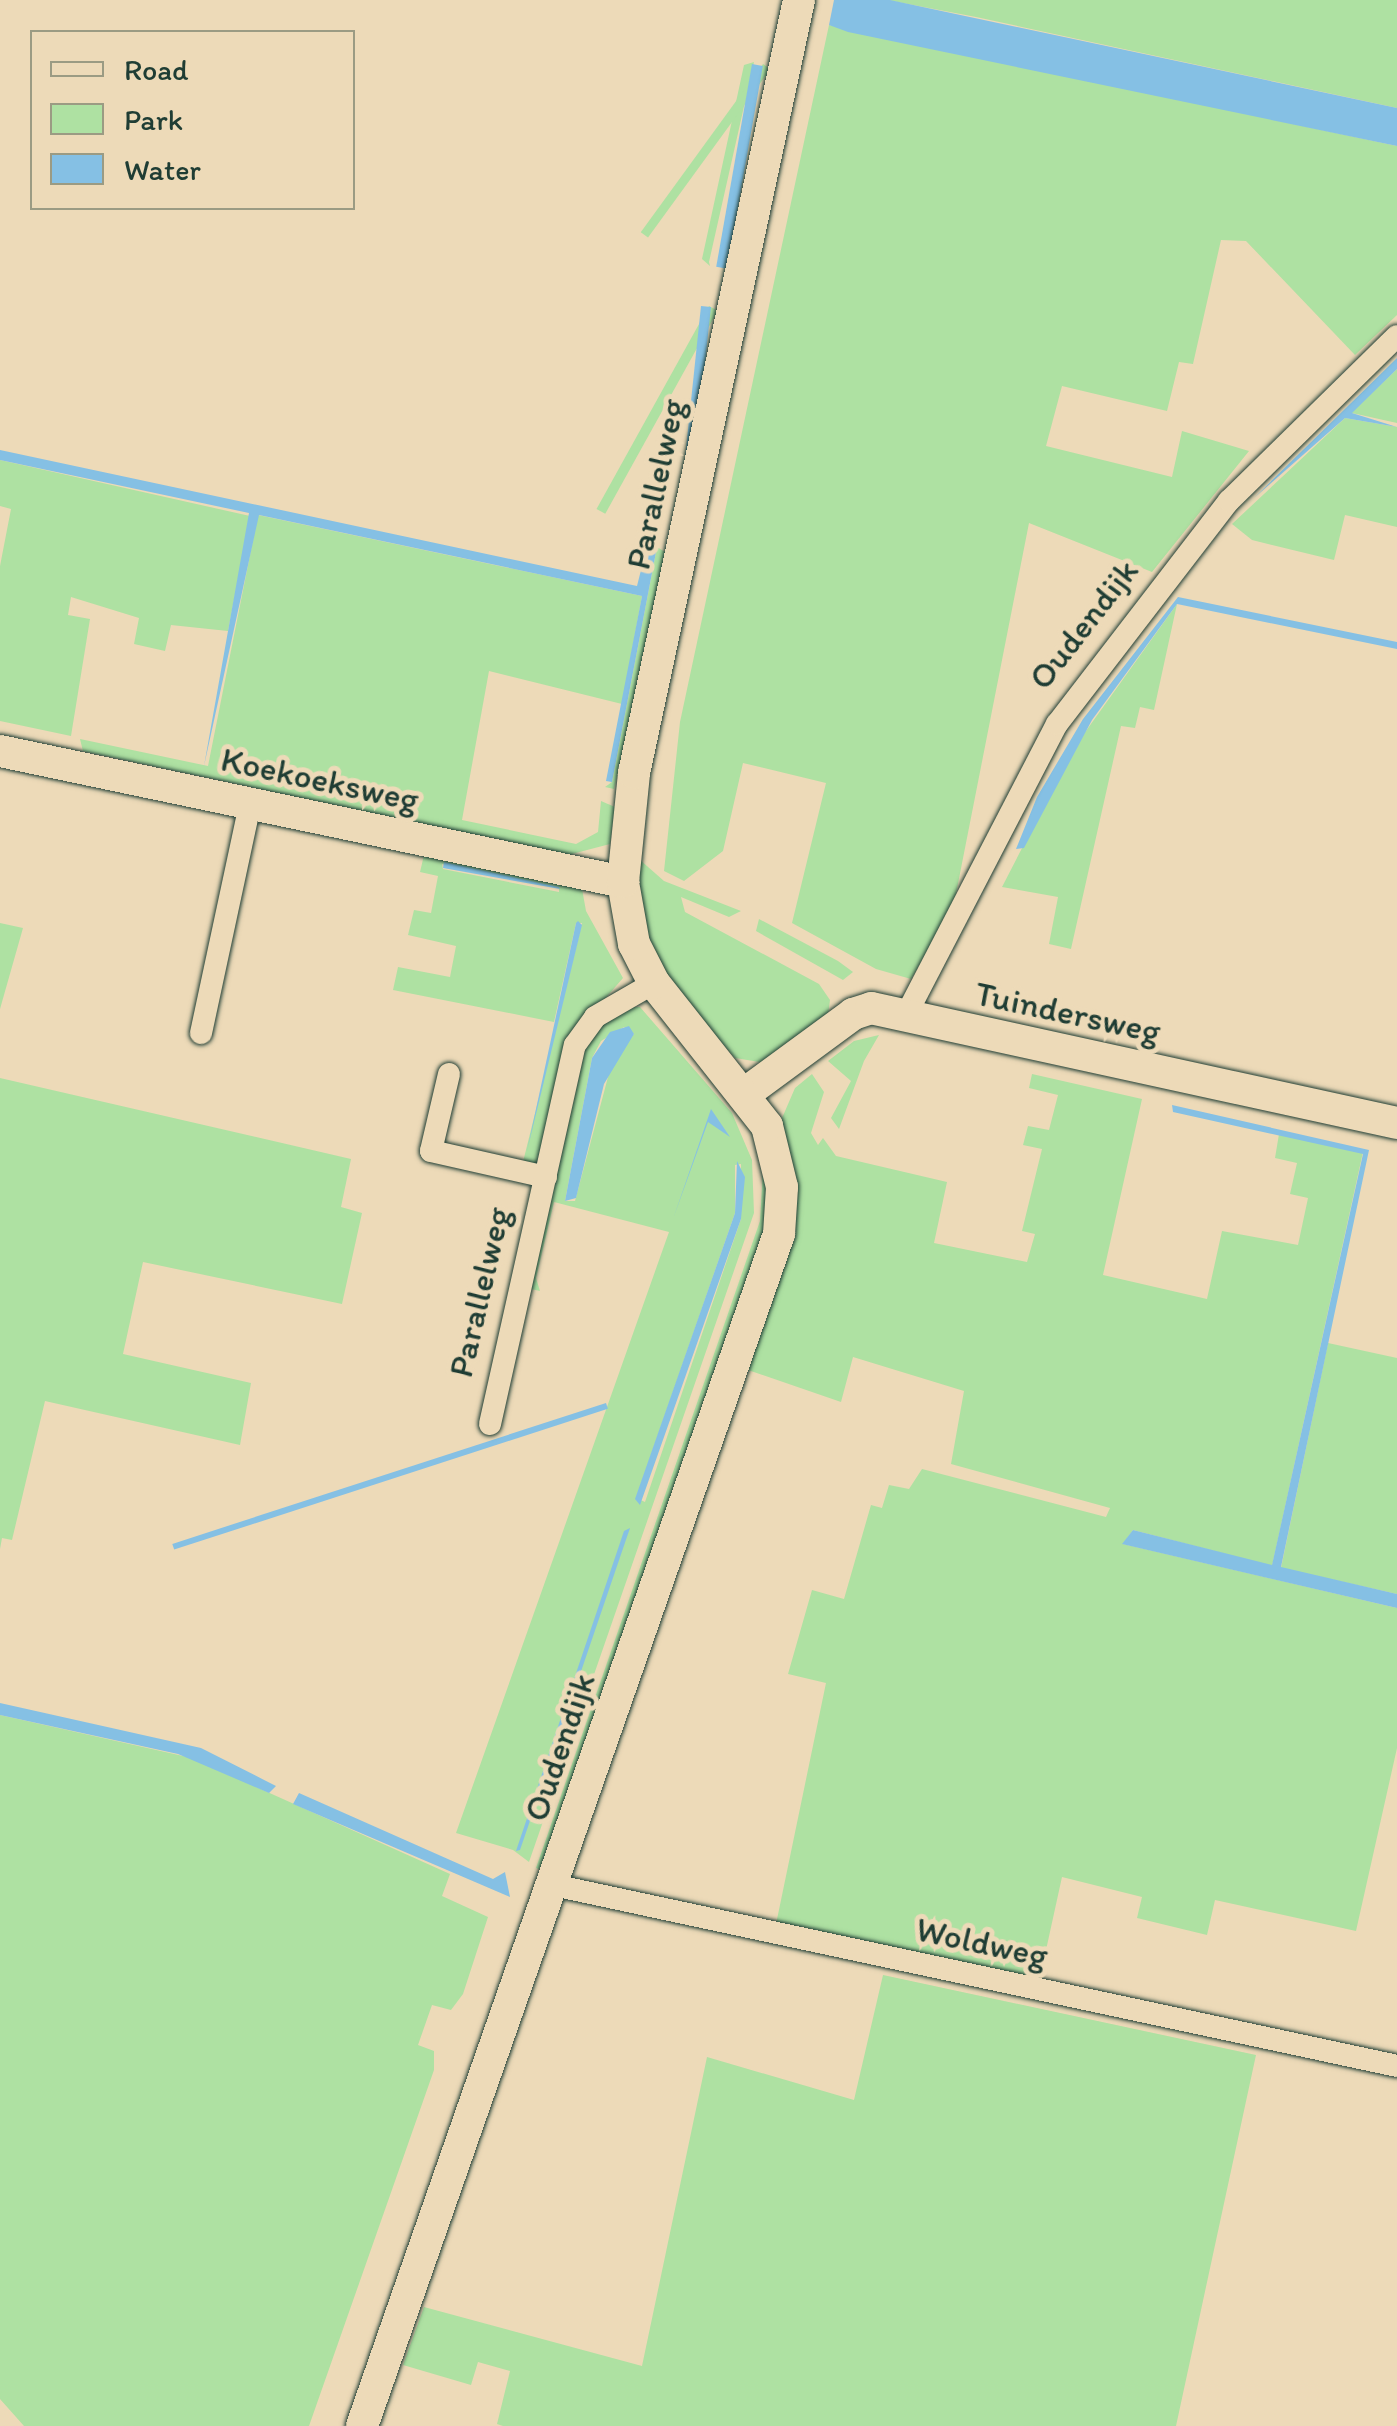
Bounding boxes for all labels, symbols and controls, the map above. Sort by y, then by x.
legend [30,30,355,210]
text: Road [124,51,189,88]
text: Park [124,101,183,138]
text: Water [124,151,201,188]
street label: Parallelweg [616,395,694,573]
street label: Oudendijk [1019,550,1147,698]
street label: Koekoeksweg [217,738,423,820]
street label: Tuindersweg [971,972,1165,1052]
street label: Parallelweg [439,1203,519,1381]
street label: Oudendijk [514,1667,604,1827]
street label: Woldweg [912,1908,1052,1976]

